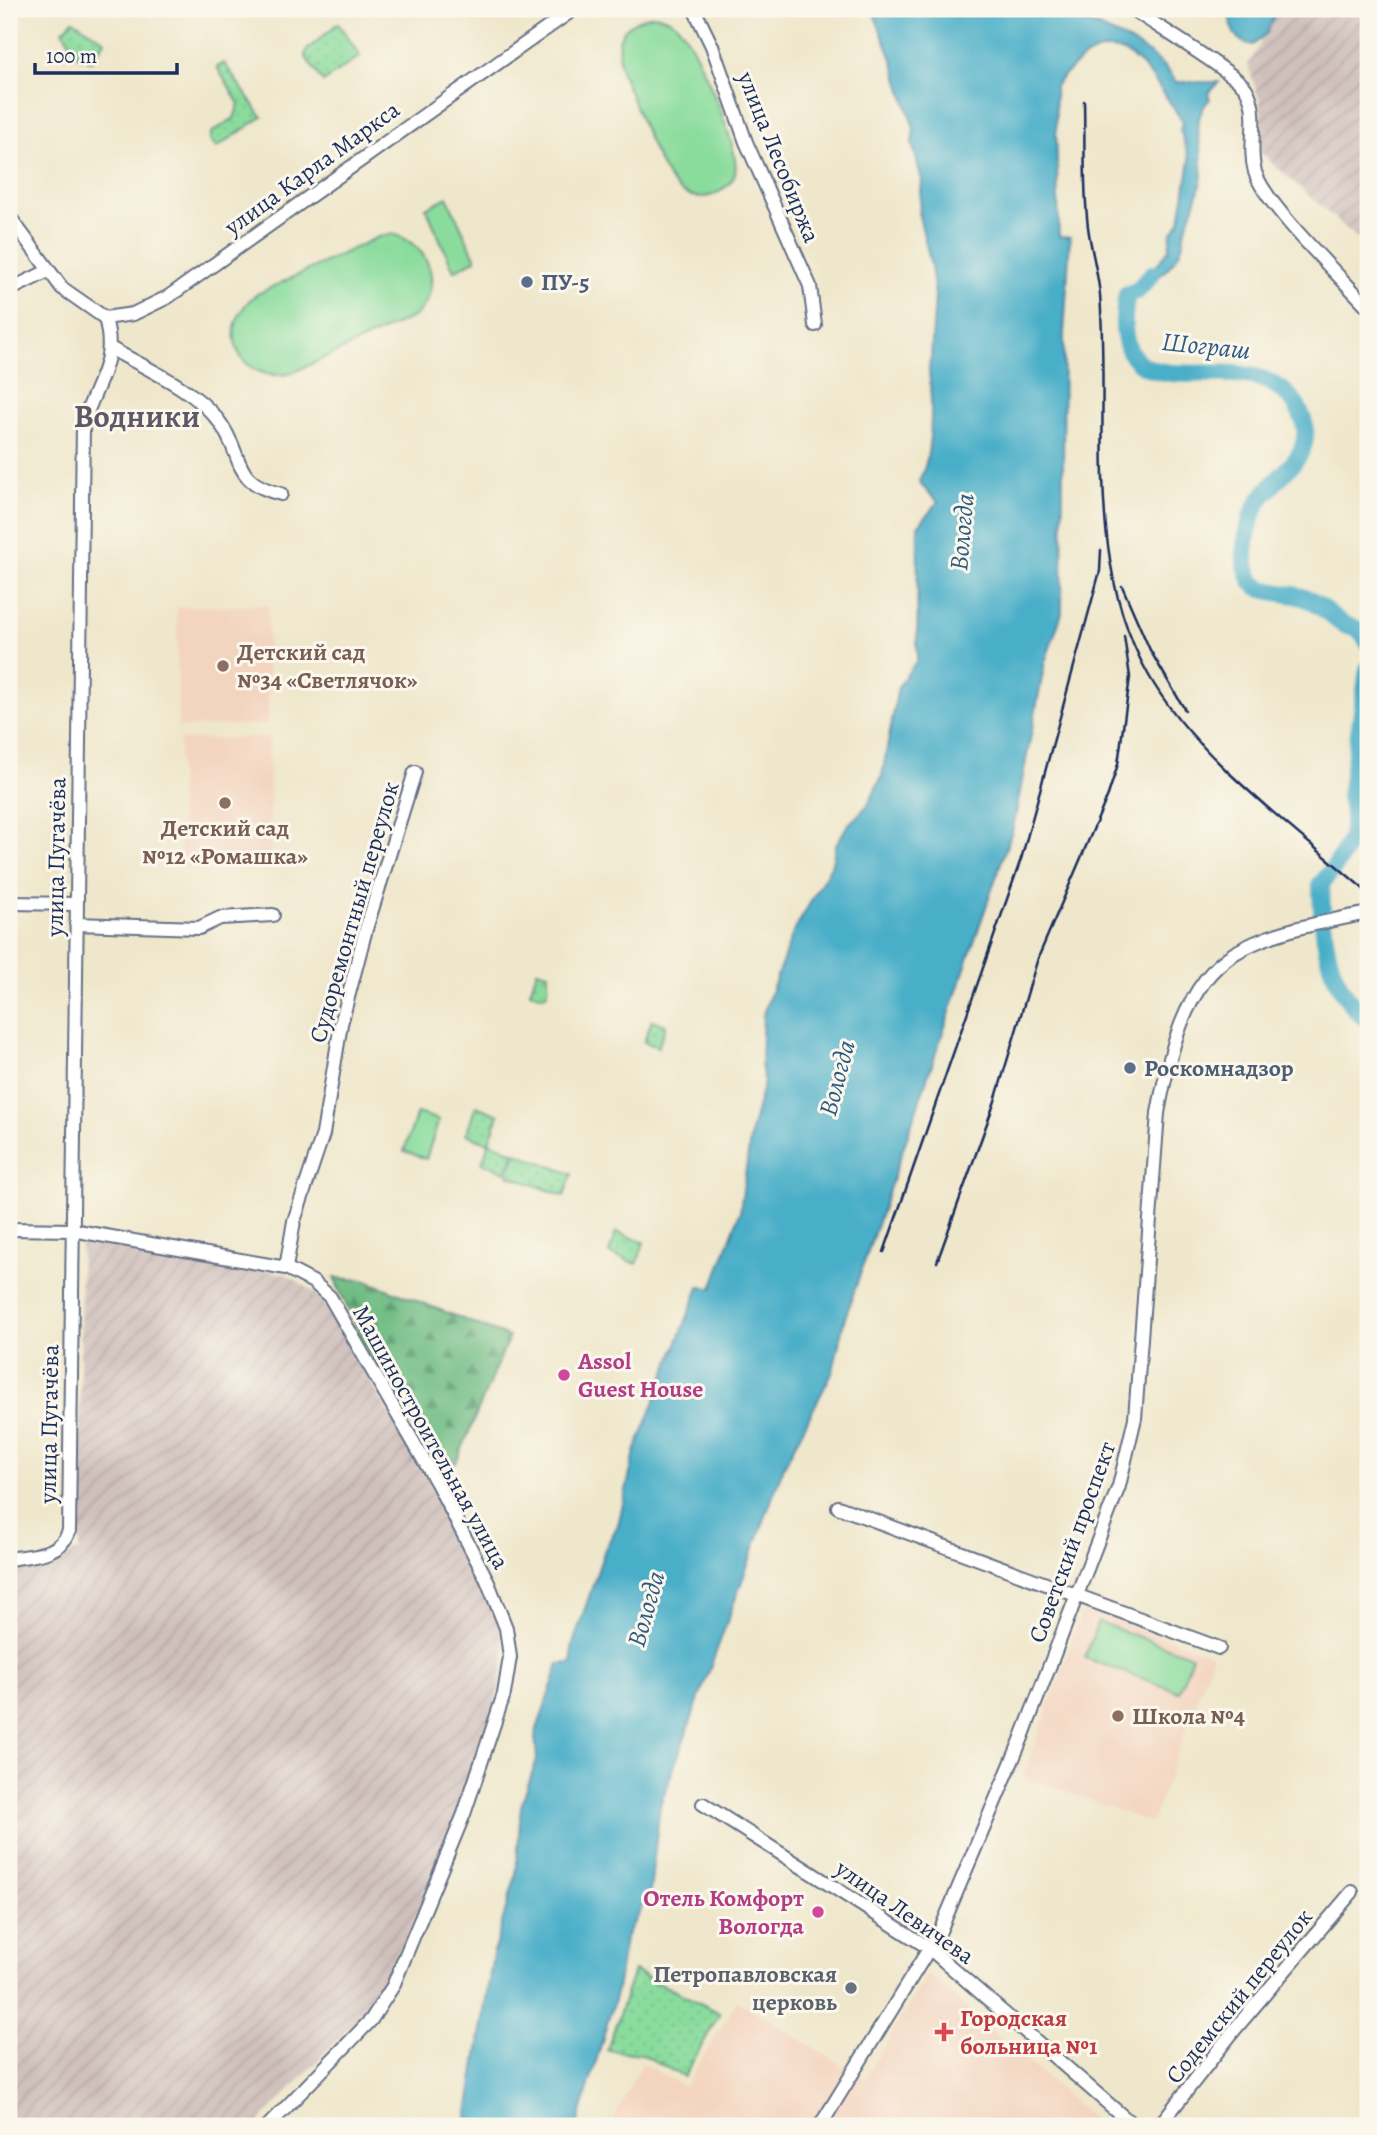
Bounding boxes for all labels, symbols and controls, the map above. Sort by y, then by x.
scale bar [35,32,177,76]
text: 100 m [46,42,97,70]
street label: улица Лесобиржа [730,66,828,247]
street label: улица Карла Маркса [217,93,406,243]
place label: ПУ-5 [541,266,590,298]
marker: ПУ-5 [519,274,535,290]
water label: Шограш [1160,324,1252,368]
district label: Водники [74,394,200,438]
water label: Вологда [941,492,983,572]
place label: Детский сад №34 «Светлячок» [237,636,418,696]
marker: Детский сад №34 «Светлячок» [215,658,231,674]
street label: улица Пугачёва [39,777,73,938]
street label: Судоремонтный переулок [301,778,407,1046]
marker: Детский сад №12 «Ромашка» [217,795,233,811]
place label: Детский сад №12 «Ромашка» [142,812,308,872]
water label: Вологда [810,1036,864,1120]
place label: Роскомнадзор [1144,1052,1294,1084]
marker: Роскомнадзор [1122,1060,1138,1076]
street label: Машиностроительная улица [345,1299,517,1575]
street label: улица Пугачёва [32,1344,66,1505]
place label: Assol Guest House [577,1345,703,1405]
marker: Assol Guest House [556,1367,572,1383]
street label: Советский проспект [1021,1437,1123,1647]
water label: Вологда [619,1567,673,1651]
place label: Школа №4 [1132,1700,1245,1732]
marker: Школа №4 [1110,1708,1126,1724]
street label: улица Левичева [828,1852,981,1972]
place label: Отель Комфорт Вологда [643,1882,805,1942]
street label: Содемский переулок [1158,1902,1320,2090]
marker: Отель Комфорт Вологда [810,1904,826,1920]
place label: Петропавловская церковь [653,1958,837,2018]
marker: Петропавловская церковь [843,1980,859,1996]
place label: Городская больница №1 [960,2002,1098,2062]
marker: Городская больница №1 [934,2022,954,2042]

